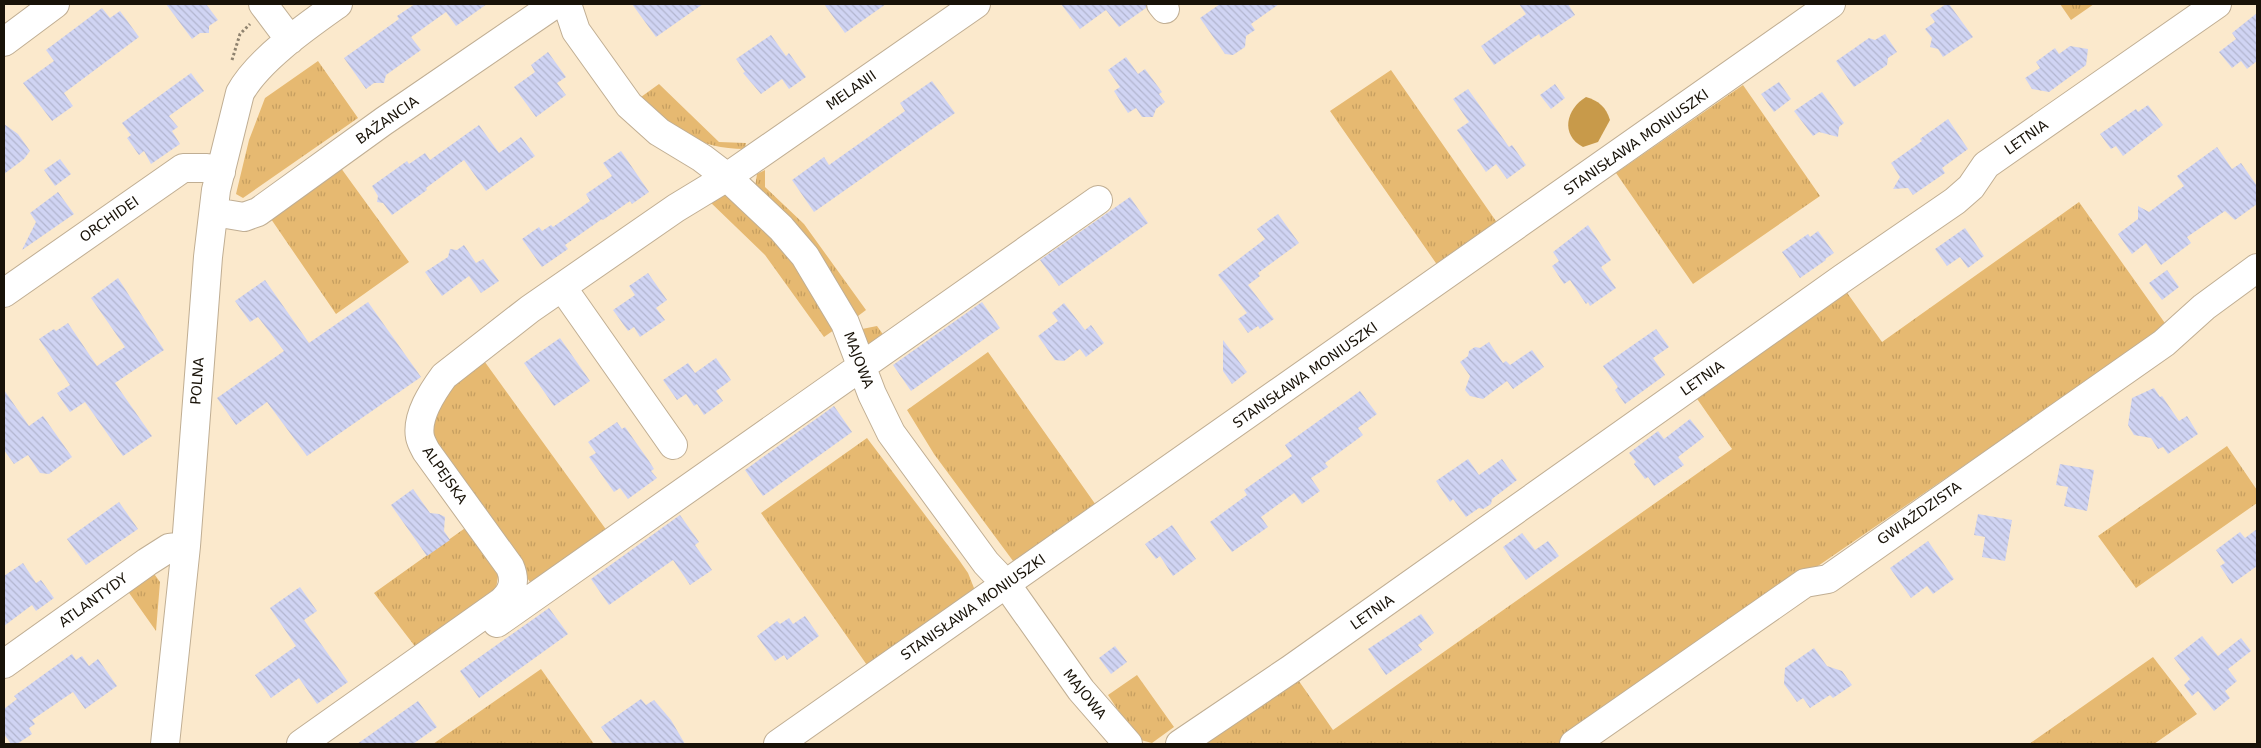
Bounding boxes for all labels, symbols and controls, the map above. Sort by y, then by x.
street label: MELANII [823,67,879,113]
street label: STANISŁAWA MONIUSZKI [1561,86,1711,198]
street label: BAŻANCIA [352,92,422,147]
street label: LETNIA [2001,116,2051,158]
street label: ORCHIDEI [76,193,142,245]
street label: STANISŁAWA MONIUSZKI [1230,319,1380,431]
street label: MAJOWA [841,329,877,391]
street label: POLNA [187,356,207,405]
street label: LETNIA [1677,357,1727,399]
street label: ALPEJSKA [419,443,471,507]
street label: GWIAŹDZISTA [1874,477,1964,548]
street label: STANISŁAWA MONIUSZKI [898,551,1048,663]
street label: ATLANTYDY [56,569,131,630]
street label: LETNIA [1347,591,1397,633]
street label: MAJOWA [1060,666,1110,722]

